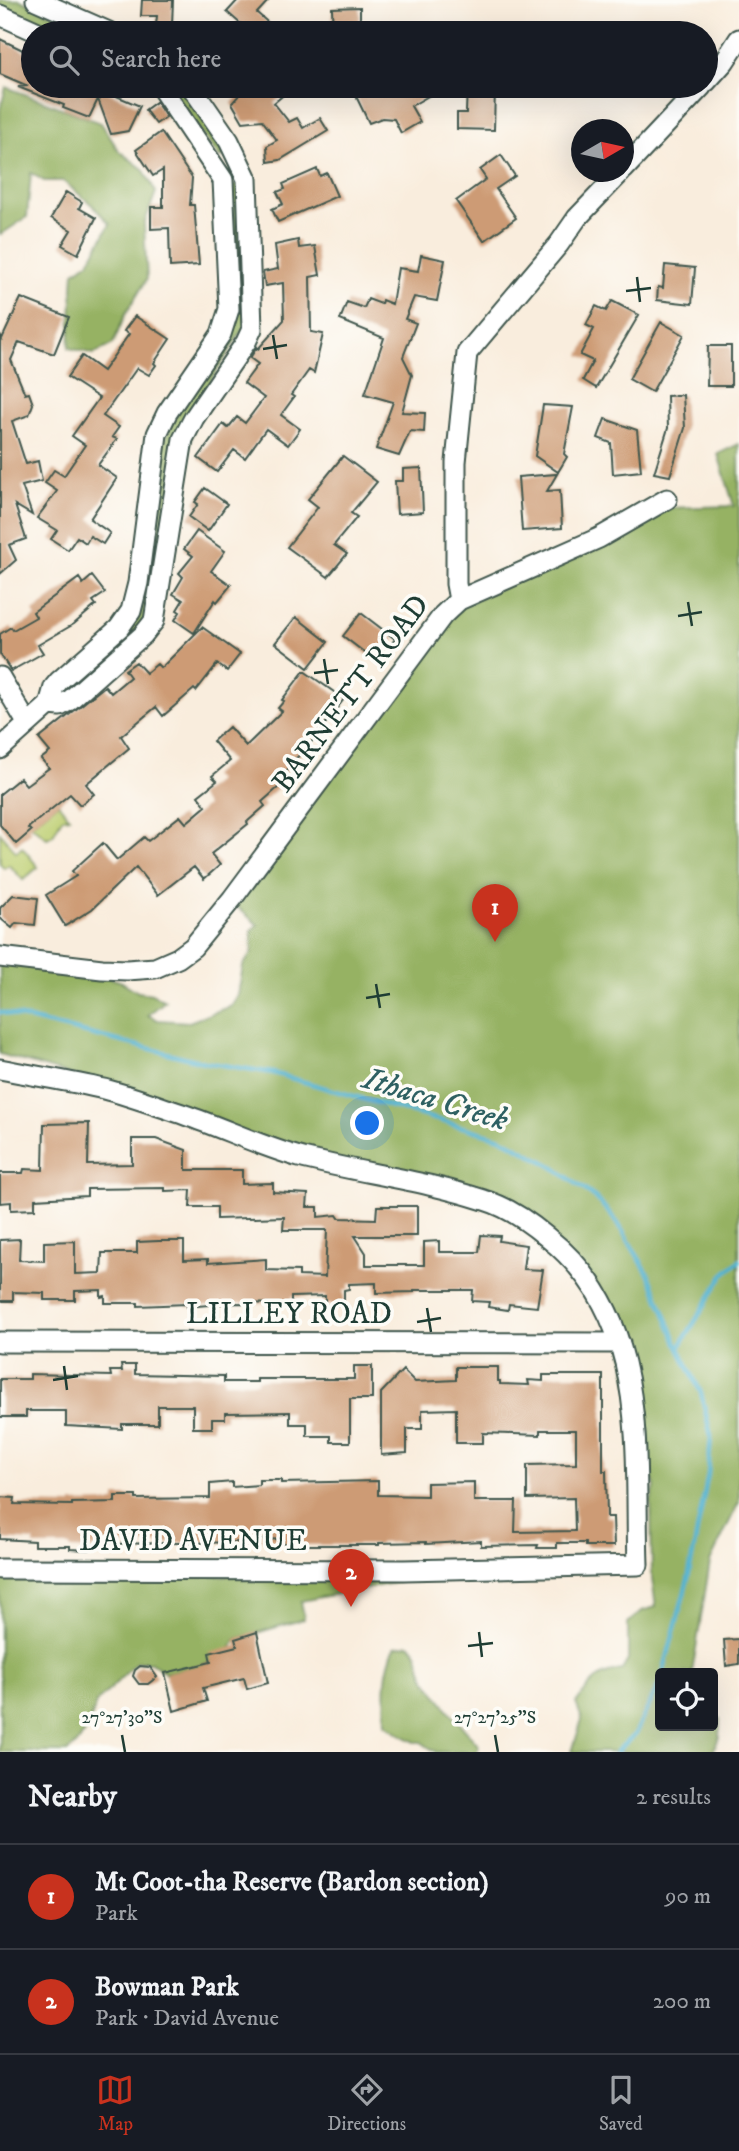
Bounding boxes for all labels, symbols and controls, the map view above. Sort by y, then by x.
search box [21,21,718,98]
icon: search [45,41,83,79]
text: Search here [101,43,221,76]
north arrow [571,119,634,182]
street label: BARNETT ROAD [265,588,438,800]
pin: 1 [472,884,518,942]
water label: Ithaca Creek [356,1058,513,1141]
your location [350,1106,384,1140]
street label: LILLEY ROAD [186,1296,392,1333]
street label: DAVID AVENUE [79,1523,307,1560]
pin: 2 [328,1549,374,1607]
map controls [655,1668,718,1731]
button: locate [655,1668,718,1731]
text: 27°27'30"S [82,1707,162,1729]
text: 27°27'25"S [454,1707,536,1729]
text: Nearby [28,1779,117,1816]
text: 2 results [636,1783,711,1812]
text: Mt Coot-tha Reserve (Bardon section) [95,1866,489,1899]
text: 1 [47,1882,55,1911]
text: 90 m [665,1882,711,1911]
text: Park [95,1899,138,1928]
text: Bowman Park [95,1971,239,2004]
text: 2 [45,1987,57,2016]
text: 200 m [653,1987,711,2016]
text: Park · David Avenue [95,2004,279,2033]
tab: Map [96,2071,134,2136]
tab: Directions [327,2071,406,2136]
tab: Saved [599,2071,643,2136]

